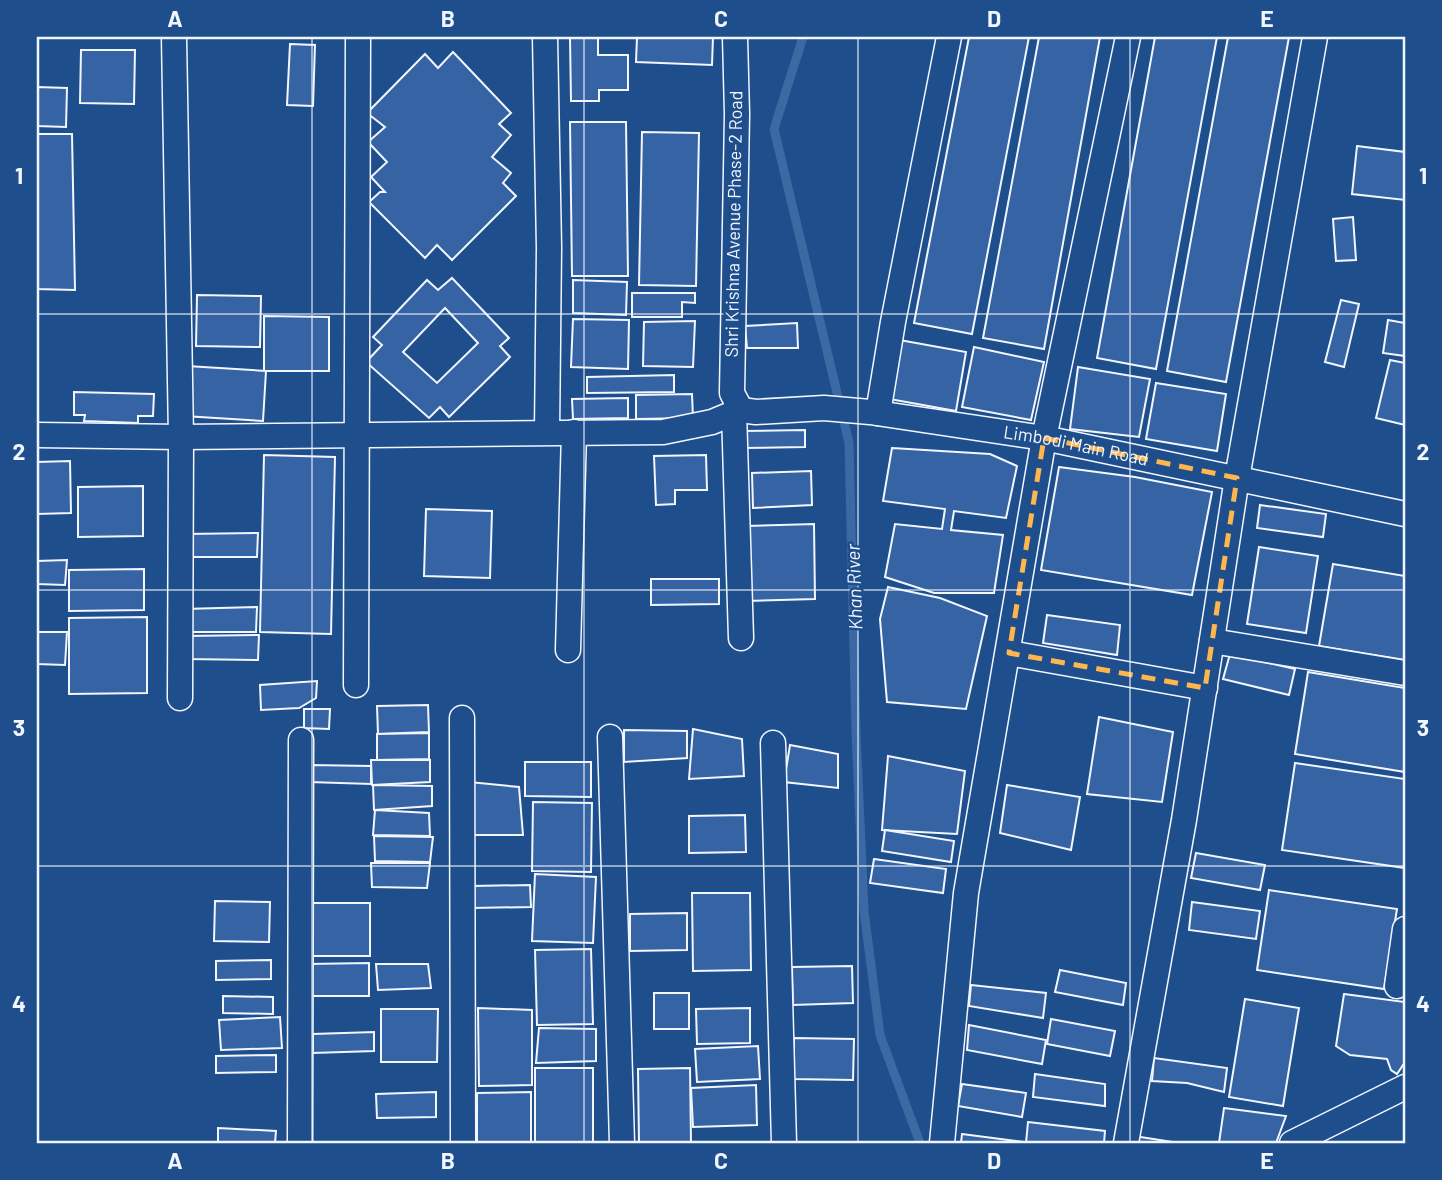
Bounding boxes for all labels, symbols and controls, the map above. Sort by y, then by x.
text: A [167,4,183,32]
text: B [441,4,455,32]
text: C [714,4,728,32]
text: D [987,4,1001,32]
text: E [1260,4,1274,32]
street label: Shri Krishna Avenue Phase-2 Road [720,90,746,358]
text: 1 [15,161,23,189]
text: 1 [1419,161,1427,189]
street label: Limbodi Main Road [1002,420,1150,470]
text: 2 [13,437,25,465]
text: 2 [1417,437,1429,465]
water label: Khan River [840,542,866,630]
text: 3 [13,713,25,741]
text: 3 [1417,713,1429,741]
text: 4 [12,989,26,1017]
text: 4 [1416,989,1430,1017]
text: A [167,1146,183,1174]
text: B [441,1146,455,1174]
text: C [714,1146,728,1174]
text: D [987,1146,1001,1174]
text: E [1260,1146,1274,1174]

